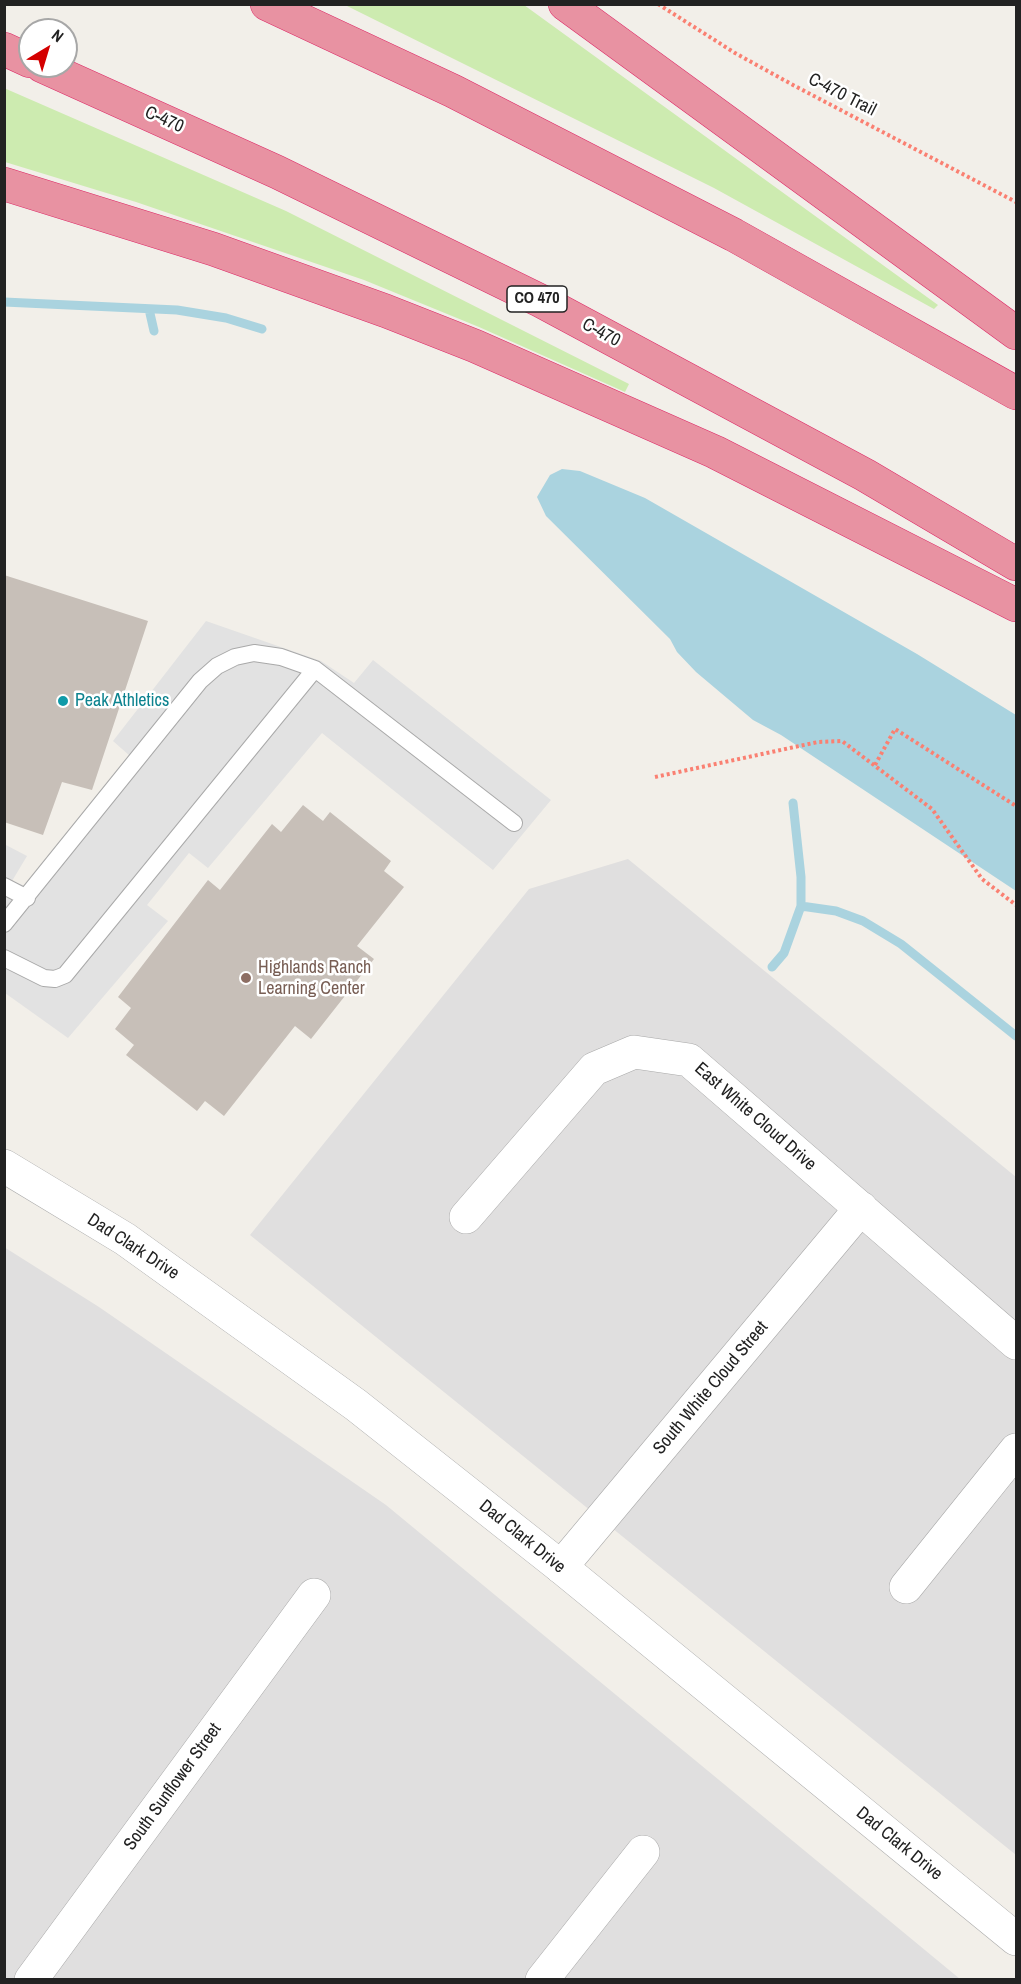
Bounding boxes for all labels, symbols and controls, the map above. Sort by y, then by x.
north arrow [18,18,78,78]
text: N [47,24,68,47]
street label: C-470 Trail [804,69,880,121]
street label: C-470 [141,102,187,138]
road number: CO 470 [507,286,567,312]
street label: C-470 [578,314,624,352]
place label: Peak Athletics [75,690,169,712]
marker: Peak Athletics [56,694,70,708]
place label: Highlands Ranch Learning Center [258,957,371,1000]
marker: Highlands Ranch Learning Center [239,971,253,985]
street label: East White Cloud Drive [690,1058,820,1176]
street label: Dad Clark Drive [83,1209,183,1285]
street label: South White Cloud Street [649,1317,773,1459]
street label: Dad Clark Drive [474,1496,570,1578]
street label: South Sunflower Street [120,1719,226,1855]
street label: Dad Clark Drive [851,1803,947,1885]

